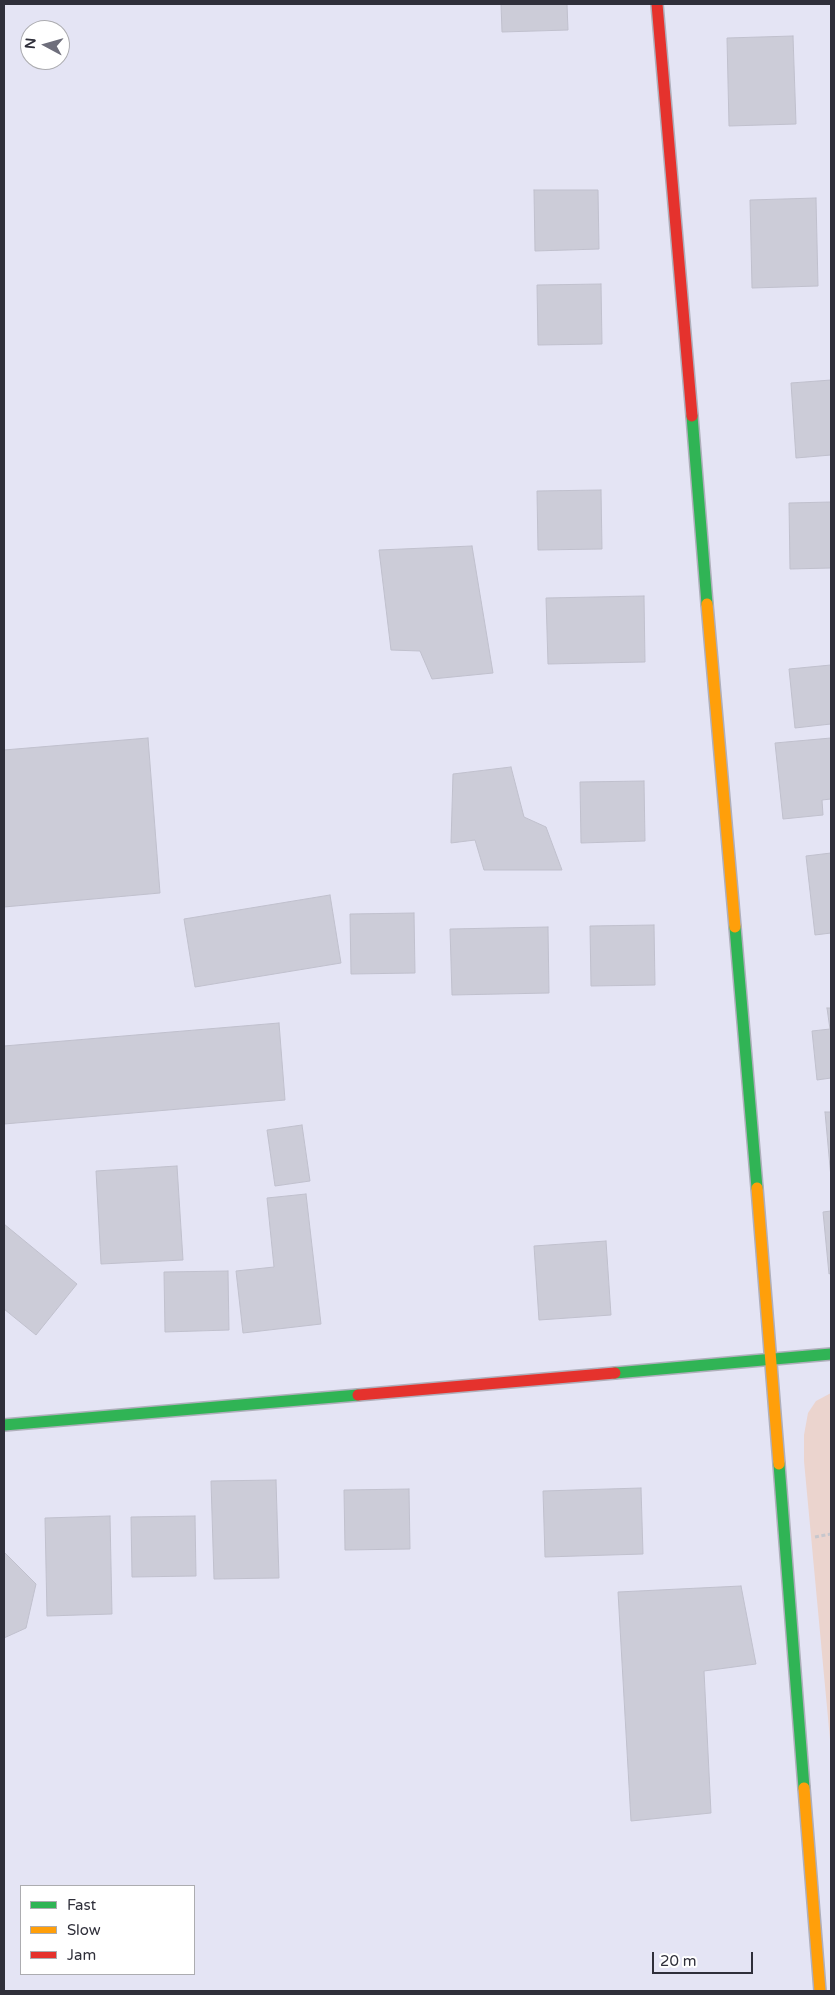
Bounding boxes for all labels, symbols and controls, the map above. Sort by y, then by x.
north arrow [20,20,70,70]
text: N [22,37,40,50]
legend [20,1885,195,1975]
text: Fast [67,1896,96,1914]
text: Slow [67,1921,101,1939]
scale bar [655,1942,756,1974]
text: Jam [67,1946,96,1964]
text: 20 m [660,1952,697,1970]

